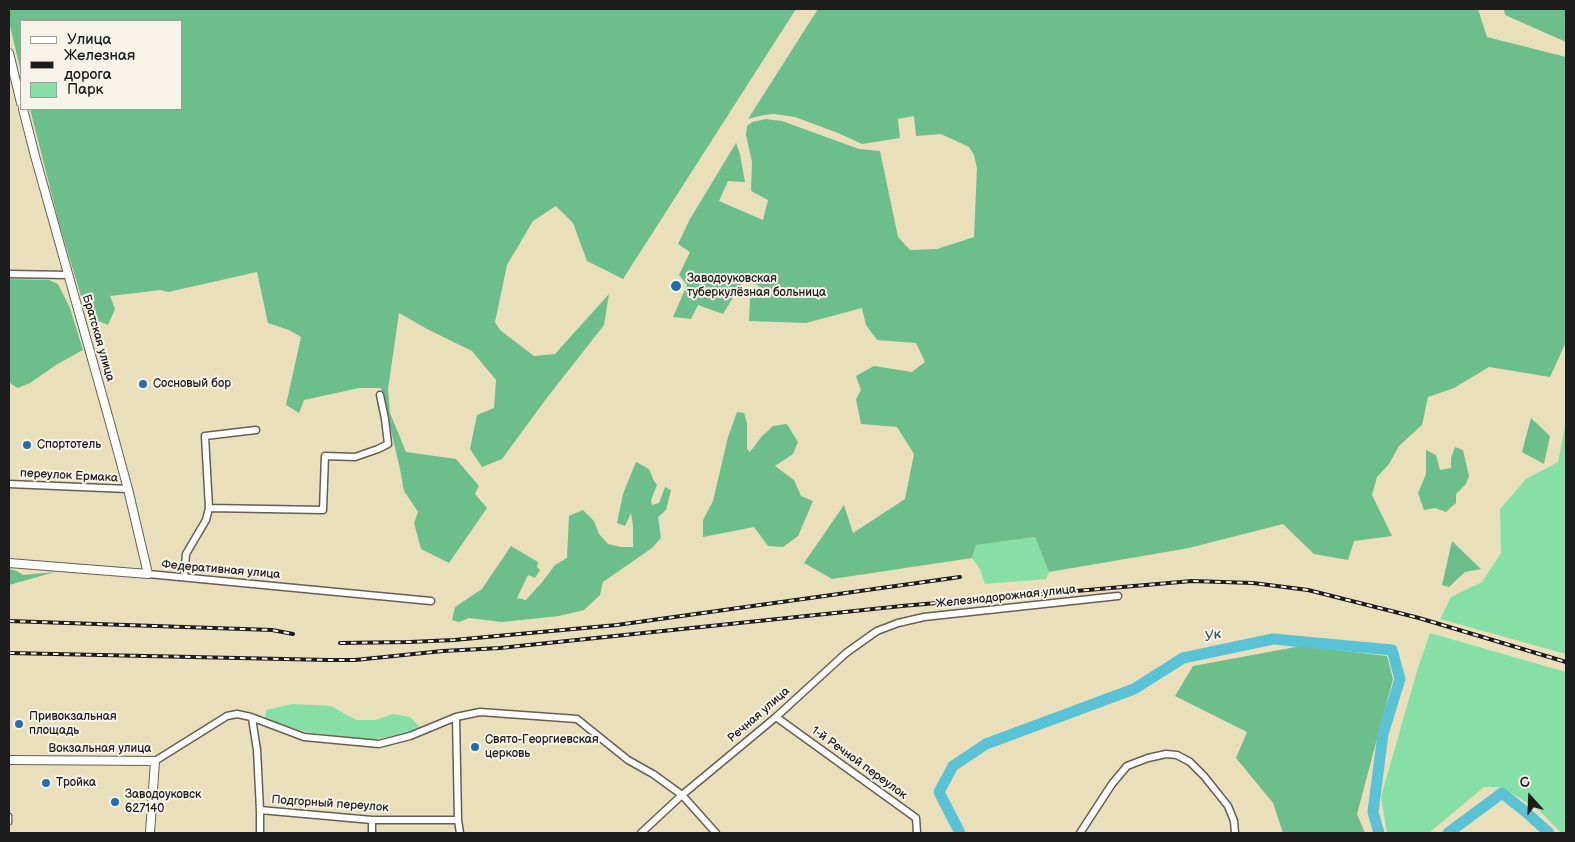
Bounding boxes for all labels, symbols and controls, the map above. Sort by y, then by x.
legend [20,20,182,110]
text: Улица [67,30,111,49]
text: Железная дорога [64,46,135,84]
text: Парк [67,80,104,99]
place label: Заводоуковская туберкулёзная больница [687,272,826,300]
marker: Заводоуковская туберкулёзная больница [669,279,683,293]
street label: Братская улица [79,293,117,383]
place label: Сосновый бор [153,377,231,391]
marker: Сосновый бор [137,378,149,390]
place label: Спортотель [37,438,101,452]
marker: Спортотель [21,439,33,451]
street label: переулок Ермака [20,466,118,486]
street label: Федеративная улица [161,558,281,582]
street label: Железнодорожная улица [935,582,1077,612]
water label: Ук [1203,626,1223,646]
street label: Речная улица [725,684,793,746]
place label: Привокзальная площадь [29,710,117,738]
marker: Привокзальная площадь [13,718,25,730]
street label: 1-й Речной переулок [808,723,910,803]
place label: Свято-Георгиевская церковь [485,733,599,761]
marker: Свято-Георгиевская церковь [469,741,481,753]
street label: Вокзальная улица [49,742,151,756]
north arrow [1505,772,1555,822]
text: С [1517,773,1532,792]
place label: Тройка [56,776,96,790]
marker: Тройка [40,777,52,789]
place label: Заводоуковск 627140 [125,788,201,816]
street label: Подгорный переулок [271,793,389,815]
marker: Заводоуковск 627140 [109,796,121,808]

